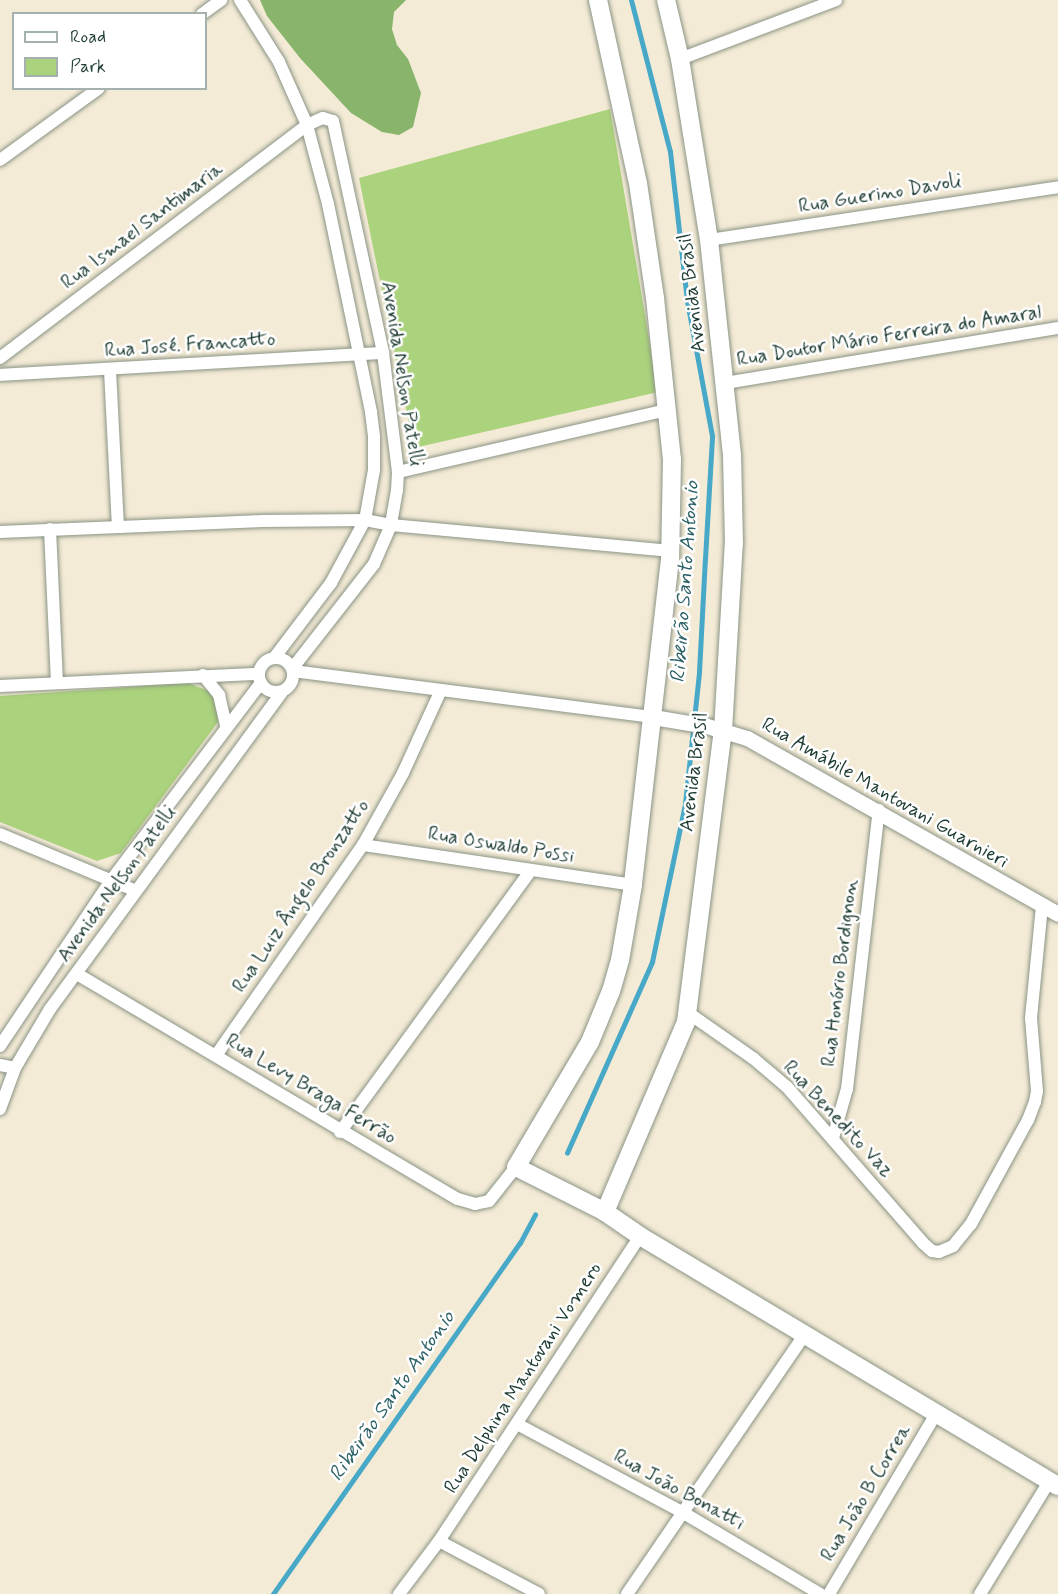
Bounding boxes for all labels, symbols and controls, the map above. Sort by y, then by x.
legend [12,12,207,90]
text: Road [70,25,106,49]
text: Park [70,55,106,79]
street label: Rua Ismael Santimaria [55,157,229,295]
street label: Rua Guerino Davoli [798,169,962,219]
street label: Avenida Brasil [673,231,711,355]
street label: Avenida Nelson Patelli [376,281,428,467]
street label: Rua Doutor Mário Ferreira do Amaral [735,300,1043,372]
street label: Rua José. Francatto [103,327,277,363]
water label: Ribeirão Santo Antonio [665,480,705,684]
street label: Avenida Brasil [675,710,713,834]
street label: Rua Amábile Mantovani Guarnieri [755,711,1015,875]
street label: Rua Luiz Ângelo Bronzatto [228,796,374,996]
street label: Avenida Nelson Patelli [53,802,181,966]
street label: Rua Oswaldo Possi [427,822,575,868]
street label: Rua Honório Bordignon [817,877,863,1069]
street label: Rua Levy Braga Ferrão [221,1028,401,1150]
street label: Rua Benedito Vaz [777,1055,899,1183]
street label: Rua Delphina Mantovani Vomero [439,1257,607,1499]
water label: Ribeirão Santo Antonio [323,1305,461,1487]
street label: Rua João B Correa [815,1419,917,1567]
street label: Rua João Bonatti [610,1444,748,1536]

